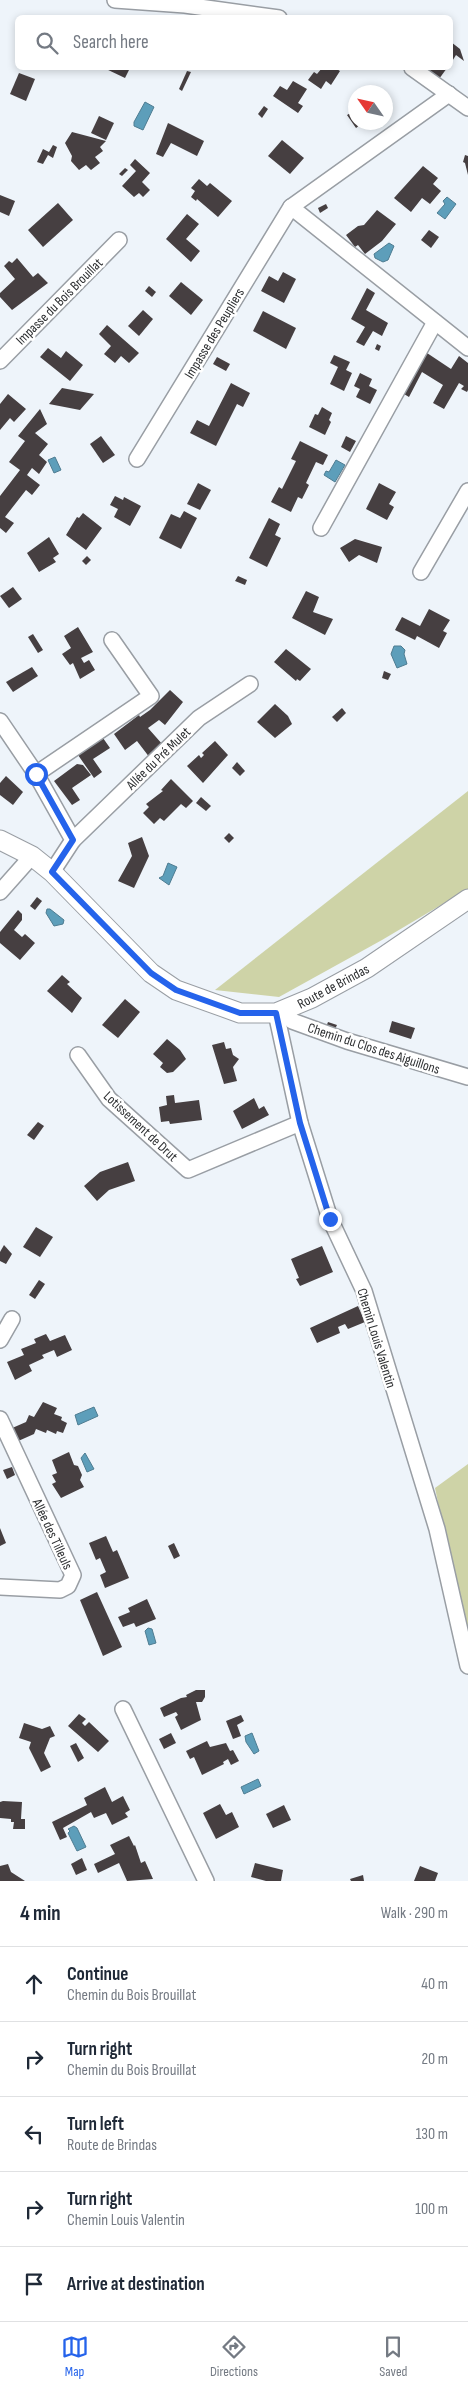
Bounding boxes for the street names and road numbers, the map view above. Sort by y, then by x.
street label: Impasse du Bois Brouillat [12,254,106,348]
street label: Impasse des Peupliers [181,285,248,382]
street label: Allée du Pré Mulet [122,723,194,794]
street label: Route de Brindas [294,960,372,1012]
street label: Chemin du Clos des Aiguillons [306,1019,442,1078]
street label: Lotissement de Drut [100,1088,181,1165]
street label: Chemin Louis Valentin [353,1286,400,1390]
street label: Allée des Tilleuls [28,1495,76,1572]

